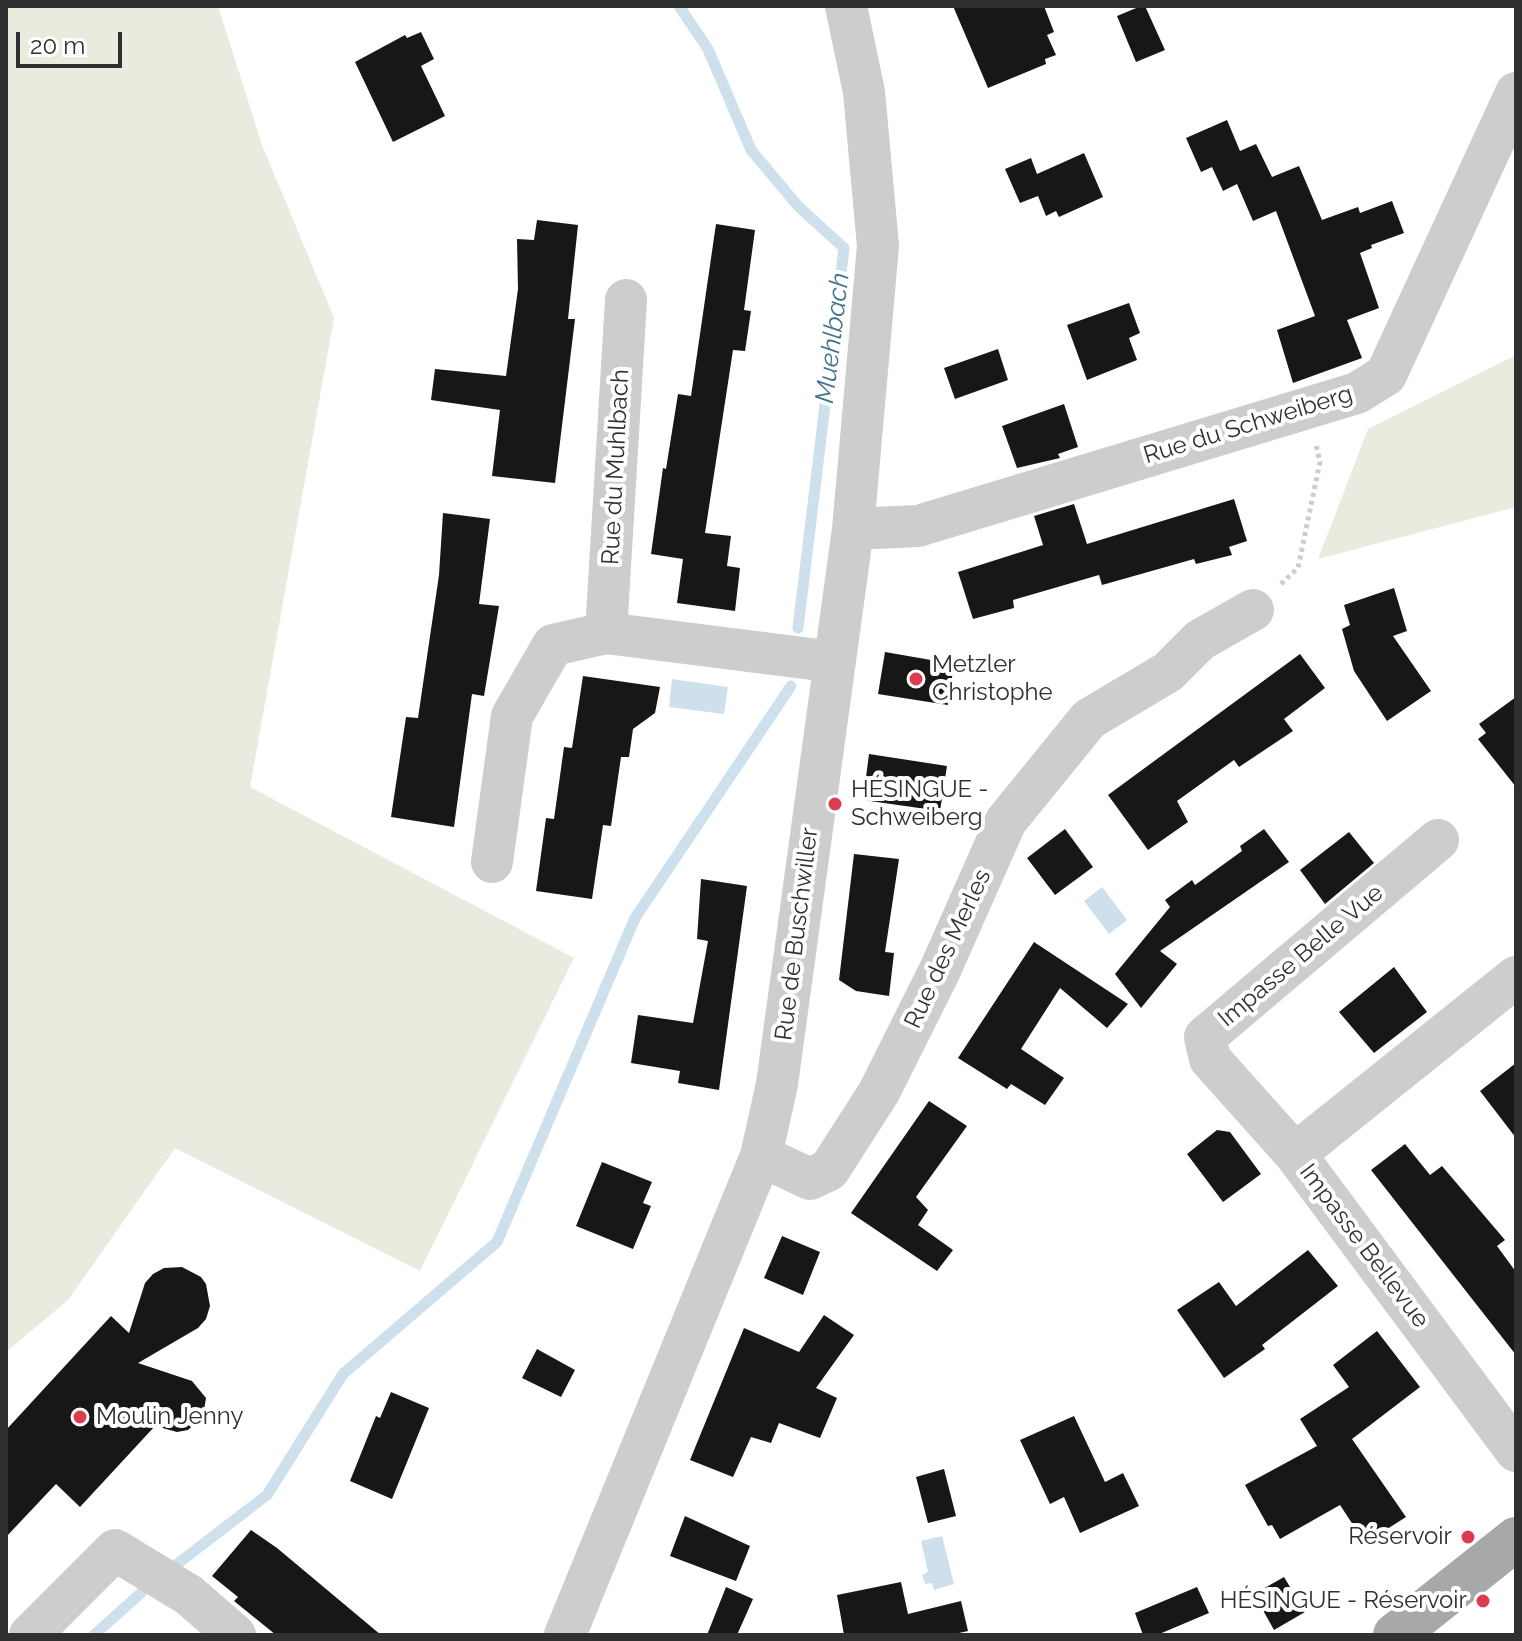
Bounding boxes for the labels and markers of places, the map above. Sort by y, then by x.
place label: Metzler Christophe [932,651,1053,707]
marker: Metzler Christophe [907,670,925,688]
place label: HÉSINGUE - Schweiberg [851,776,988,832]
marker: HÉSINGUE - Schweiberg [826,795,844,813]
place label: Moulin Jenny [96,1403,243,1431]
marker: Moulin Jenny [71,1408,89,1426]
place label: Réservoir [1348,1523,1452,1551]
marker: Réservoir [1459,1528,1477,1546]
place label: HÉSINGUE - Réservoir [1220,1587,1467,1615]
marker: HÉSINGUE - Réservoir [1474,1592,1492,1610]

